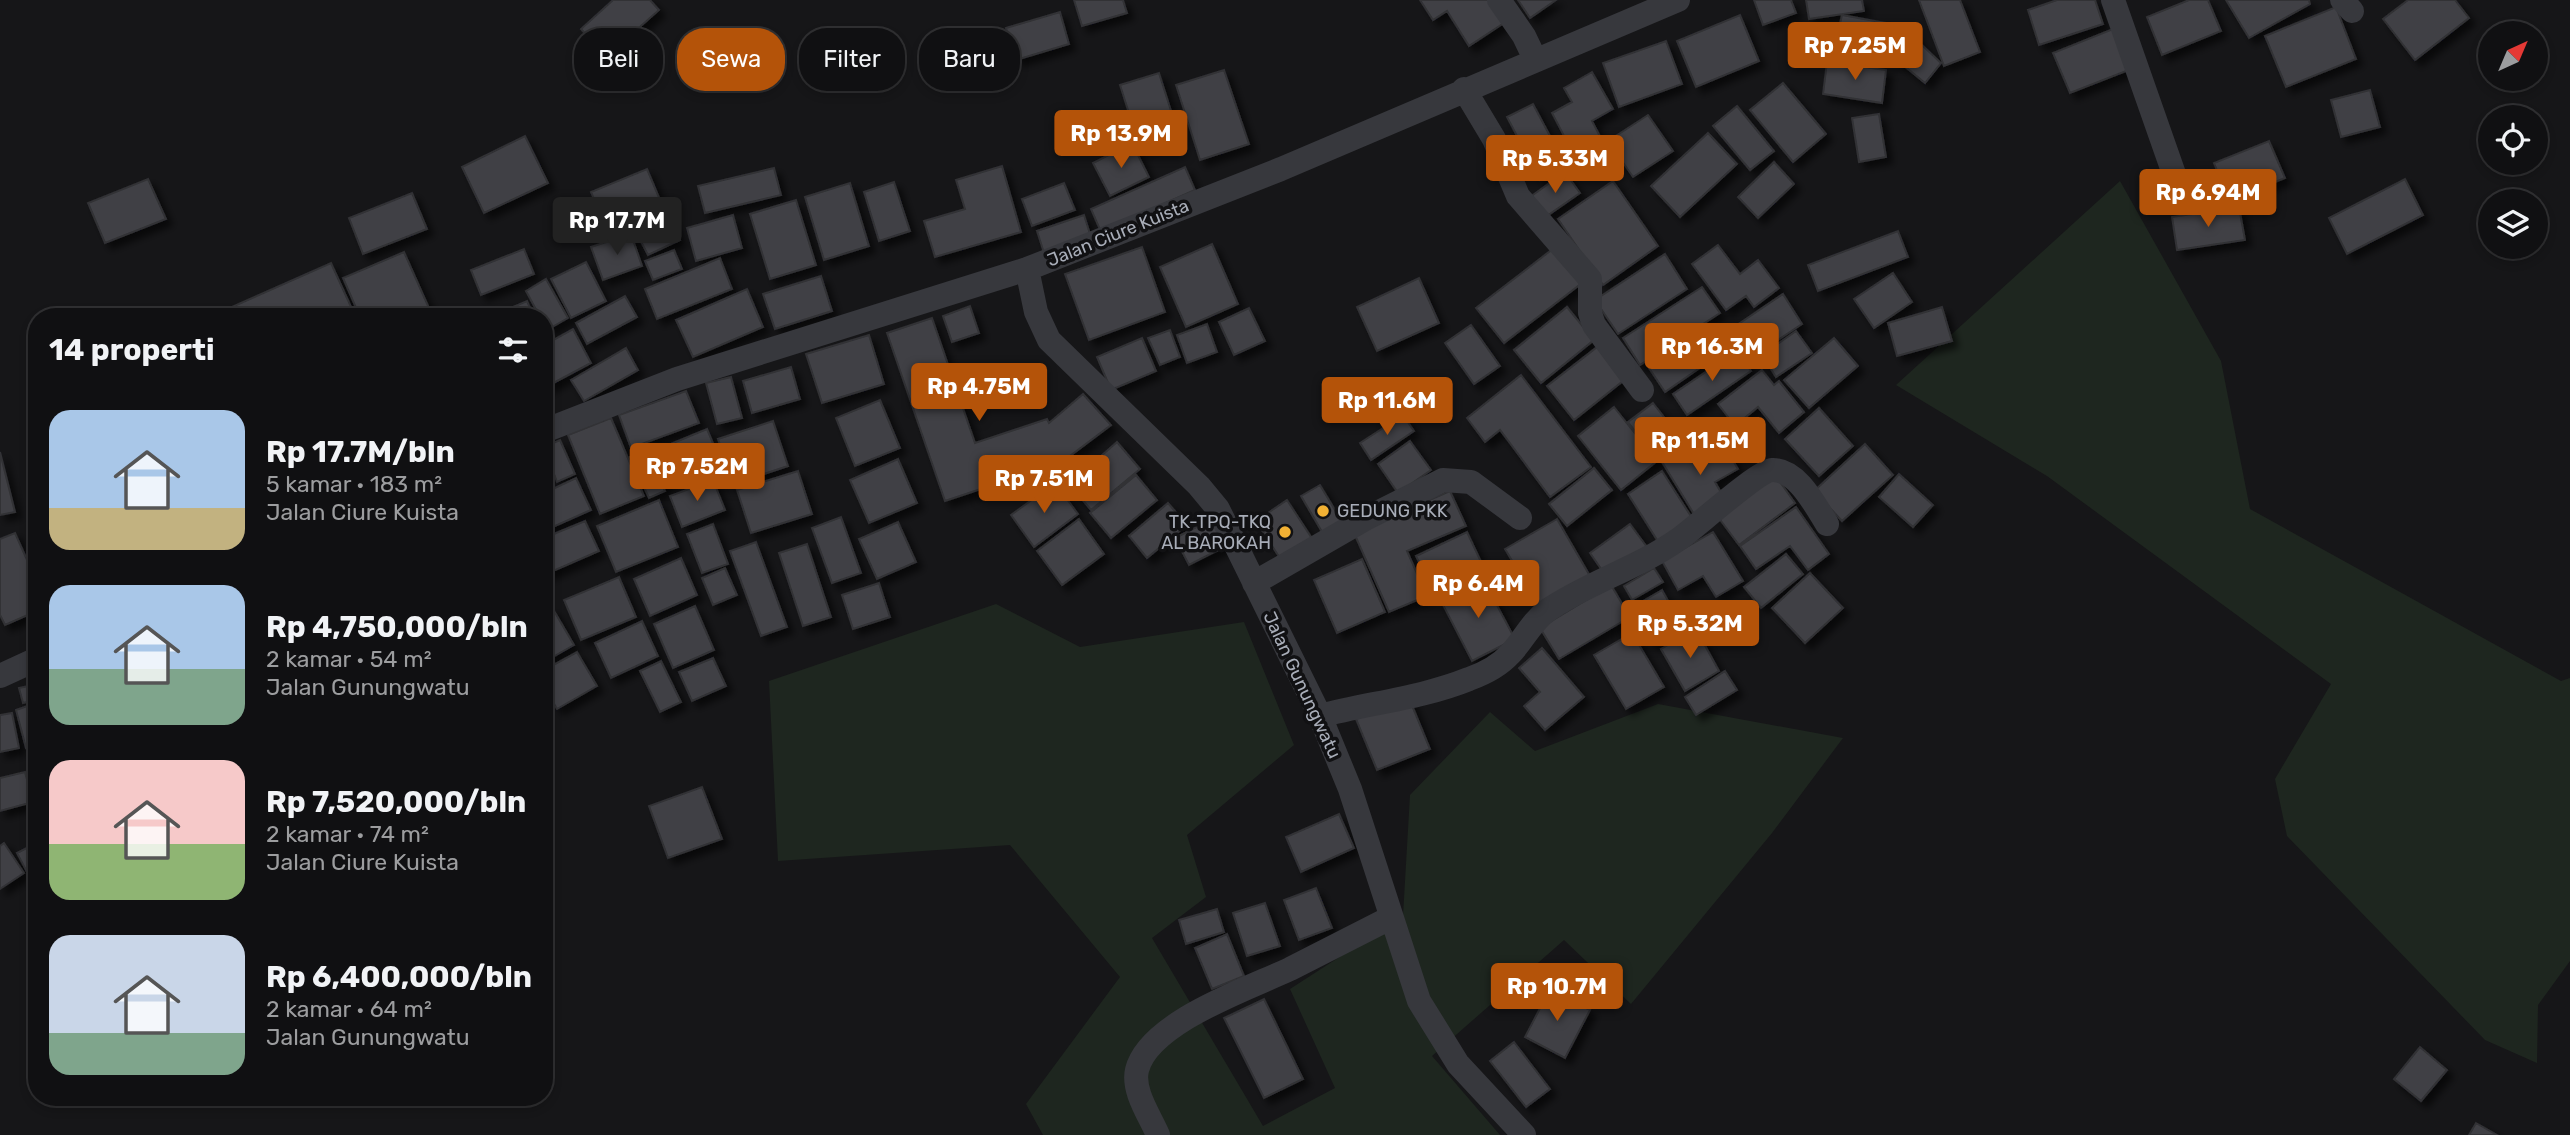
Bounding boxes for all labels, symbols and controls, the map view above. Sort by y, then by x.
north arrow [2478,21,2548,91]
map controls [2478,21,2548,259]
pin: Rp 7.25M [1783,22,1927,82]
chip: Beli [574,28,663,91]
chip: Sewa [677,28,785,91]
chip: Filter [799,28,905,91]
chip: Baru [919,28,1020,91]
text: Rp 7.25M [1804,31,1906,59]
button: locate [2478,105,2548,175]
pin: Rp 13.9M [1049,110,1193,170]
text: Rp 13.9M [1070,119,1172,147]
pin: Rp 5.33M [1483,136,1627,195]
text: Rp 5.33M [1502,144,1608,172]
pin: Rp 6.94M [2136,170,2280,229]
text: Rp 6.94M [2155,178,2261,206]
button: layers [2478,189,2548,259]
street label: Jalan Ciure Kuista [1044,195,1192,271]
pin: Rp 17.7M [545,198,689,257]
text: Rp 17.7M [569,206,665,234]
pin: Rp 16.3M [1640,324,1784,383]
icon: filters [494,331,532,369]
text: 14 properti [49,332,215,368]
text: Rp 16.3M [1661,332,1763,360]
pin: Rp 4.75M [907,364,1051,423]
text: Rp 4.75M [927,372,1031,400]
pin: Rp 11.6M [1315,378,1459,437]
text: Rp 11.6M [1338,386,1436,414]
pin: Rp 11.5M [1628,418,1772,477]
text: Rp 11.5M [1651,426,1749,454]
text: Rp 17.7M/bln [266,434,455,470]
icon: home [105,438,189,522]
pin: Rp 7.52M [625,444,769,503]
text: Rp 7.52M [646,452,748,480]
pin: Rp 7.51M [972,456,1116,515]
text: Rp 7.51M [995,464,1093,492]
text: 5 kamar · 183 m² [266,470,442,498]
text: Jalan Ciure Kuista [266,498,459,526]
place label: GEDUNG PKK [1337,500,1448,522]
marker: GEDUNG PKK [1315,503,1331,519]
place label: TK-TPQ-TKQ AL BAROKAH [1161,511,1271,554]
marker: TK-TPQ-TKQ AL BAROKAH [1277,524,1293,540]
pin: Rp 6.4M [1413,560,1543,620]
text: Rp 6.4M [1432,569,1524,597]
pin: Rp 5.32M [1618,600,1762,660]
street label: Jalan Gunungwatu [1258,608,1346,762]
text: Rp 4,750,000/bln [266,609,528,645]
text: Rp 5.32M [1637,609,1743,637]
icon: home [105,613,189,697]
text: 2 kamar · 54 m² [266,645,432,673]
text: Jalan Gunungwatu [266,673,470,701]
text: Rp 7,520,000/bln [266,784,526,820]
icon: home [105,788,189,872]
text: 2 kamar · 74 m² [266,820,429,848]
text: Jalan Ciure Kuista [266,848,459,876]
text: Rp 6,400,000/bln [266,959,532,995]
icon: home [105,963,189,1047]
pin: Rp 10.7M [1485,964,1629,1023]
text: Rp 10.7M [1507,972,1607,1000]
text: 2 kamar · 64 m² [266,995,432,1023]
text: Jalan Gunungwatu [266,1023,470,1051]

